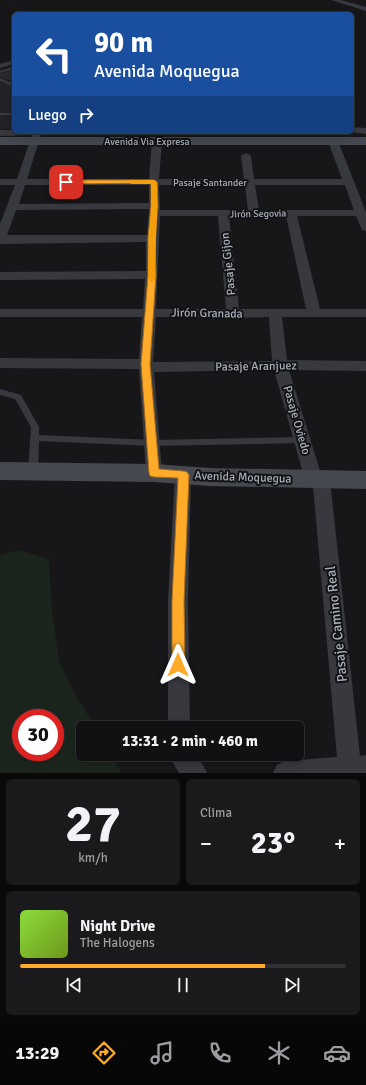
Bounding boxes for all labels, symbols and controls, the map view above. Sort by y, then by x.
text: 90 m [94,26,153,60]
icon: left [28,28,80,80]
text: Avenida Moquegua [94,60,240,82]
icon: right [75,104,97,126]
text: Luego [28,106,67,124]
street label: Avenida Via Expresa [104,136,190,148]
pin [49,165,83,199]
icon: arrive [55,171,77,193]
street label: Pasaje Santander [173,177,247,189]
street label: Jirón Segovia [230,208,286,220]
street label: Pasaje Gijon [218,232,239,296]
street label: Jirón Granada [171,305,243,322]
street label: Pasaje Aranjuez [215,358,297,375]
street label: Pasaje Oviedo [280,384,314,456]
street label: Avenida Moquegua [194,468,292,487]
street label: Pasaje Camino Real [322,565,351,683]
position arrow [157,644,199,686]
speed limit sign: 30 [12,709,64,761]
text: 13:31 · 2 min · 460 m [122,732,258,750]
text: 27 [65,792,121,856]
text: Clima [200,805,232,821]
text: 23° [251,825,295,862]
text: − [200,830,212,857]
text: + [334,830,346,857]
text: km/h [78,850,108,866]
text: Night Drive [80,917,155,935]
text: The Halogens [80,935,155,951]
icon: previous [63,974,85,996]
icon: pause [172,974,194,996]
icon: next [281,974,303,996]
icon: directions [90,1039,118,1067]
icon: music [148,1039,176,1067]
icon: phone [206,1039,234,1067]
icon: climate [265,1039,293,1067]
icon: car [323,1039,351,1067]
text: 13:29 [15,1042,59,1064]

